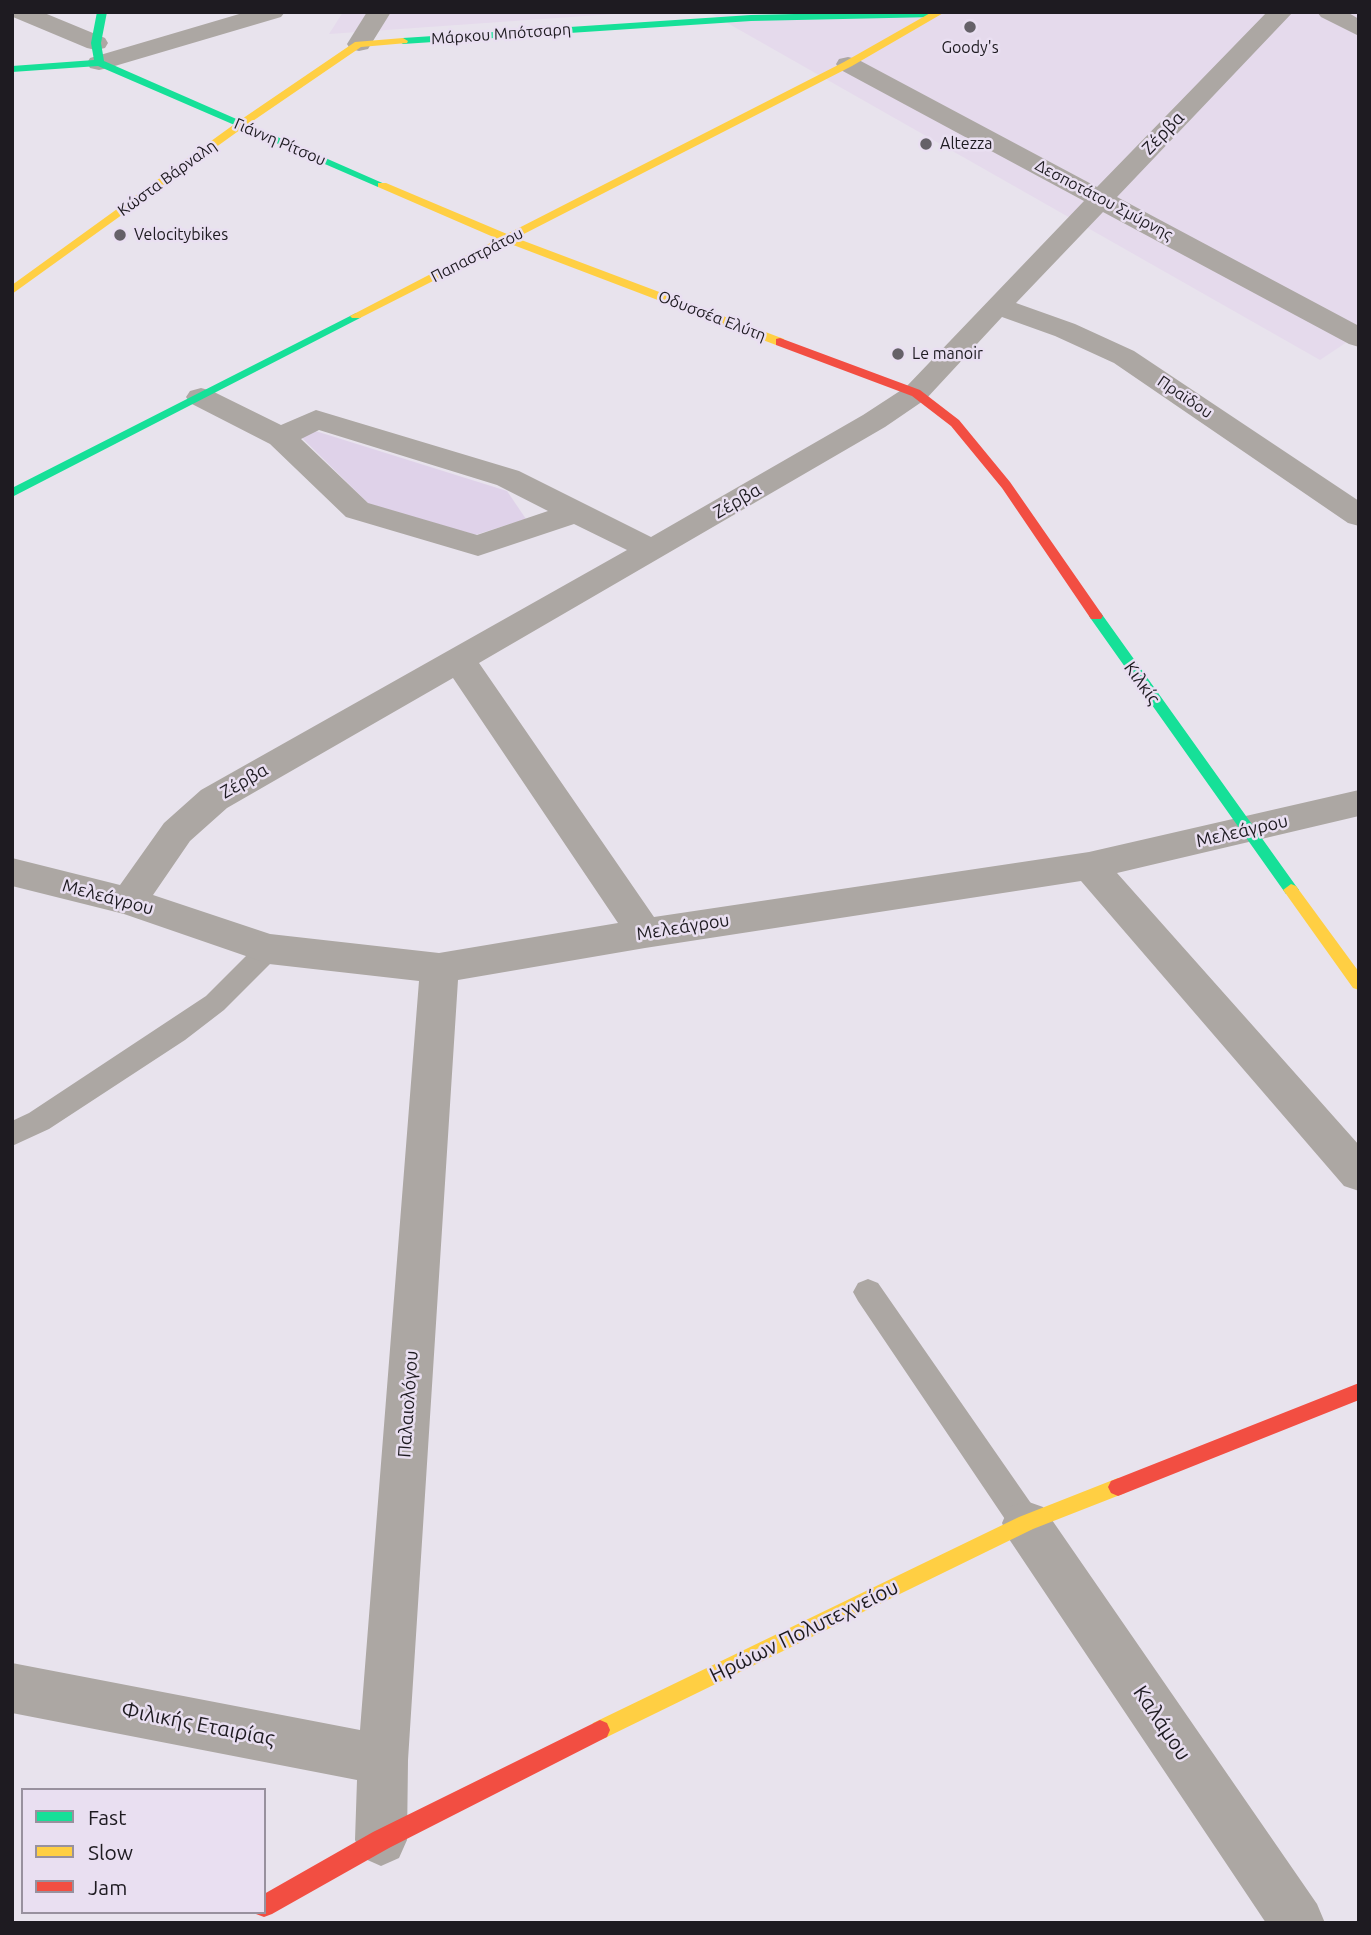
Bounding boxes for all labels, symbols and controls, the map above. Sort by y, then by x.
marker: Goody's [962,19,978,35]
street label: Μάρκου Μπότσαρη [430,20,572,48]
place label: Goody's [941,38,999,58]
street label: Ζέρβα [1137,107,1189,159]
street label: Γιάννη Ρίτσου [231,114,329,170]
place label: Altezza [940,134,993,154]
street label: Κώστα Βάρναλη [114,136,220,220]
marker: Altezza [918,136,934,152]
street label: Δεσποτάτου Σμύρνης [1032,156,1176,244]
street label: Παπαστράτου [428,224,526,286]
place label: Velocitybikes [134,225,228,245]
marker: Velocitybikes [112,227,128,243]
street label: Οδυσσέα Ελύτη [655,287,769,345]
place label: Le manoir [912,344,983,364]
marker: Le manoir [890,346,906,362]
street label: Πραϊδου [1154,372,1216,422]
street label: Ζέρβα [709,479,765,523]
street label: Κιλκίς [1119,657,1165,709]
street label: Ζέρβα [216,759,272,803]
street label: Μελεάγρου [1194,810,1290,852]
street label: Μελεάγρου [60,874,156,920]
street label: Μελεάγρου [635,909,731,945]
street label: Παλαιολόγου [393,1350,423,1458]
street label: Ηρώων Πολυτεχνείου [705,1574,903,1688]
street label: Καλάμου [1128,1681,1196,1765]
street label: Φιλικής Εταιρίας [119,1697,277,1751]
legend [21,1788,266,1914]
text: Fast [88,1805,126,1829]
text: Slow [88,1840,133,1864]
text: Jam [88,1875,127,1899]

